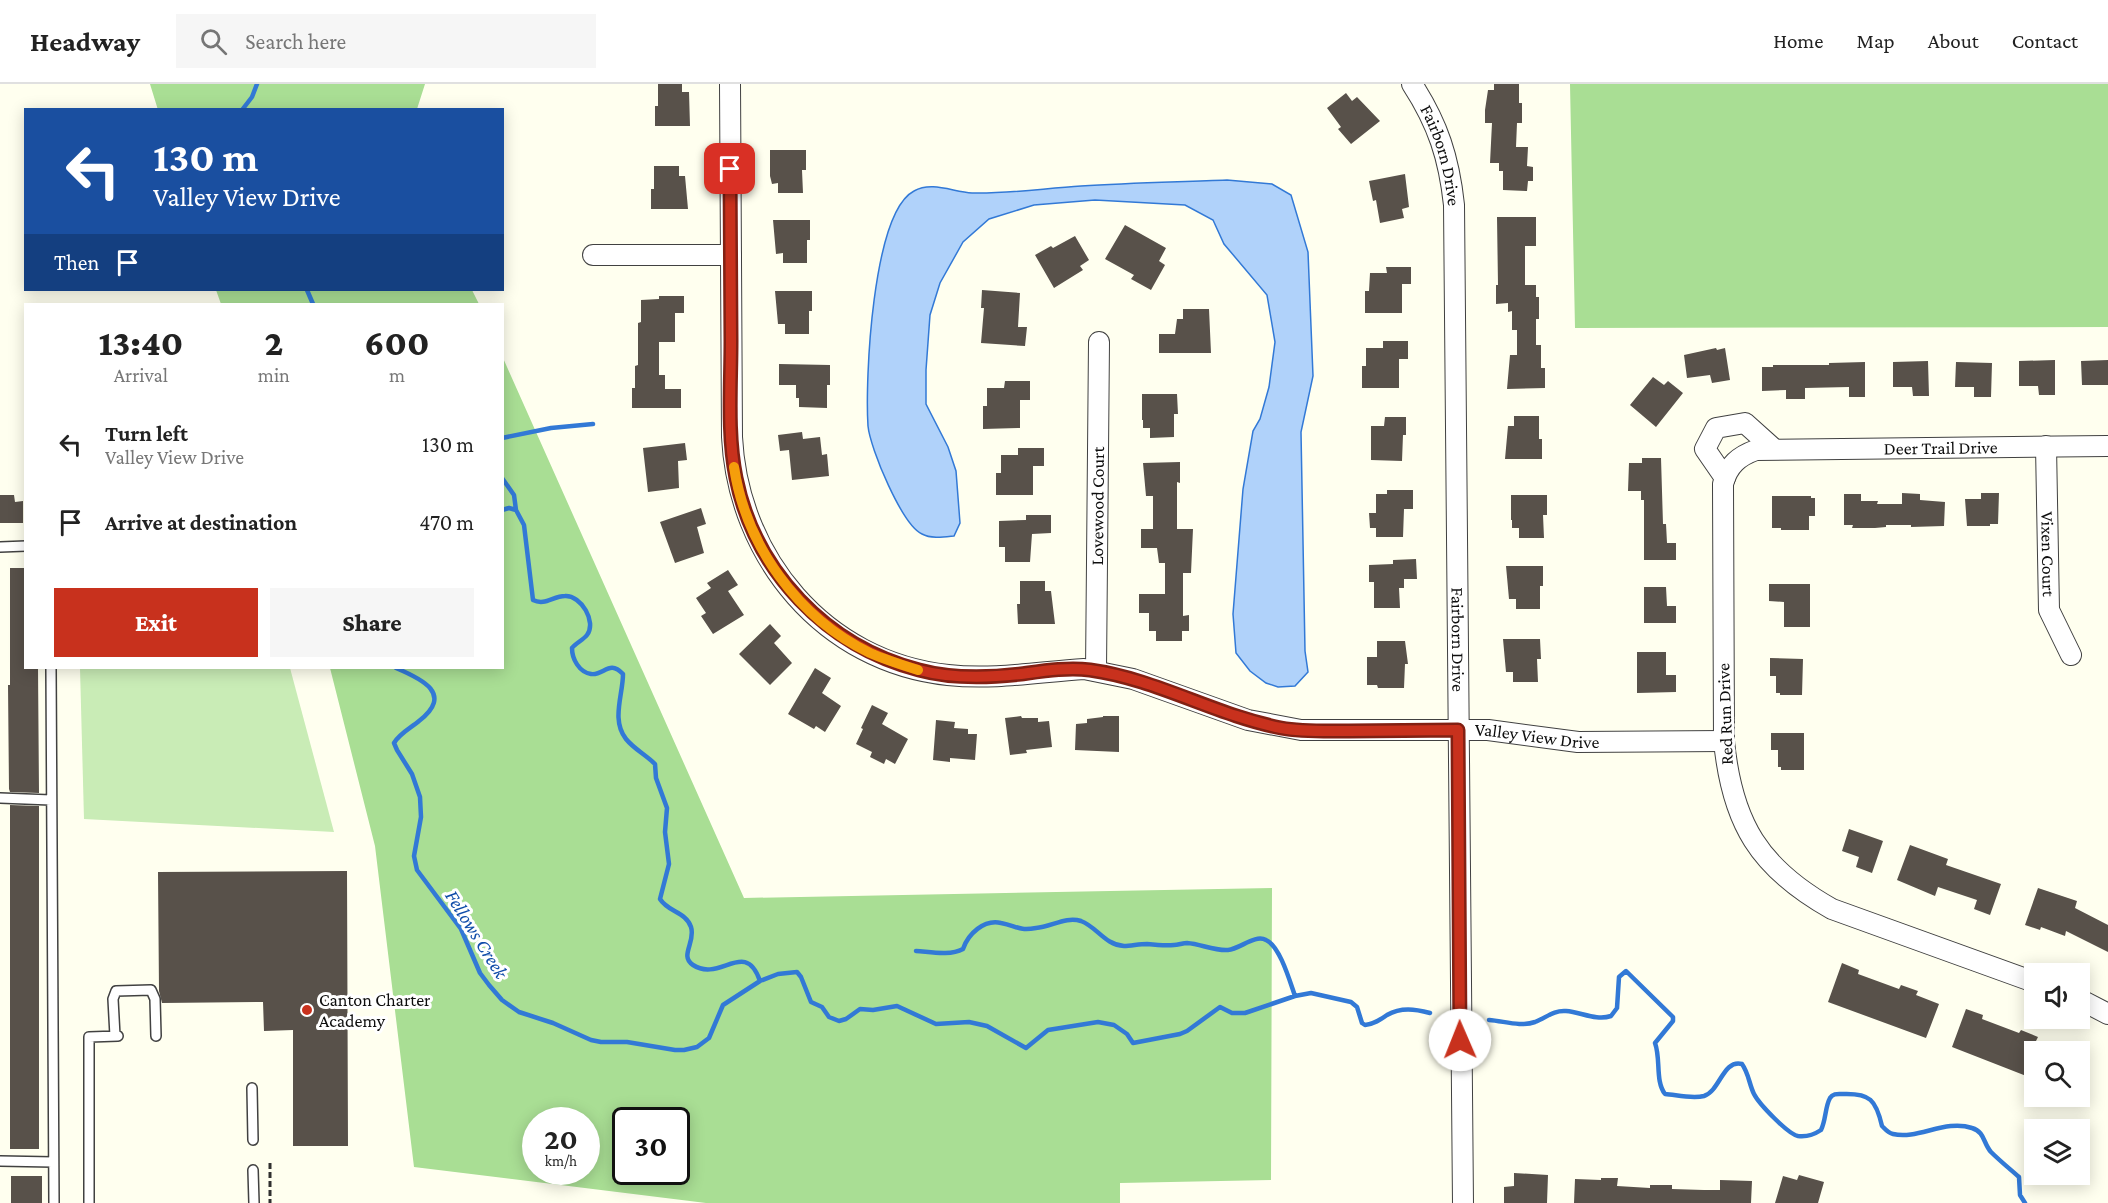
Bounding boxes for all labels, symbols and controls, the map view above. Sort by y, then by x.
search box [176,14,596,68]
icon: search [197,25,230,58]
text: Headway [30,26,140,57]
text: Search here [245,29,346,54]
text: Home [1773,29,1823,53]
text: Map [1856,29,1895,53]
text: About [1928,29,1979,53]
text: Contact [2012,29,2078,53]
street label: Fairborn Drive [1416,101,1464,207]
icon: left [54,132,132,210]
text: 130 m [153,133,258,180]
pin [704,143,755,194]
icon: arrive [713,152,746,185]
text: Valley View Drive [153,182,341,212]
icon: arrive [111,246,144,279]
text: Then [54,250,99,275]
text: 13:40 [98,323,183,363]
text: 2 [264,323,283,363]
text: 600 [364,323,429,363]
text: Arrival [114,364,168,386]
text: min [258,364,290,386]
text: m [389,364,405,386]
text: Turn left [105,421,188,446]
icon: left [54,428,87,461]
text: 130 m [422,432,474,457]
street label: Deer Trail Drive [1884,437,1998,459]
street label: Lovewood Court [1087,445,1108,566]
text: Valley View Drive [105,446,244,468]
icon: arrive [54,506,87,539]
text: Arrive at destination [105,510,297,535]
text: 470 m [419,510,474,535]
street label: Vixen Court [2037,511,2059,598]
street label: Fairborn Drive [1447,587,1468,692]
button: Exit [54,588,258,657]
button: Share [270,588,474,657]
street label: Red Run Drive [1713,663,1737,765]
street label: Valley View Drive [1475,720,1599,752]
water label: Fellows Creek [441,886,514,983]
map controls [2024,963,2090,1185]
button: sound [2024,963,2090,1029]
place label: Canton Charter Academy [319,990,431,1031]
marker: Canton Charter Academy [300,1003,314,1017]
position arrow [1428,1008,1492,1072]
button: search [2024,1041,2090,1107]
speed limit sign: 30 [612,1107,690,1185]
button: layers [2024,1119,2090,1185]
text: 20 [544,1122,578,1155]
text: km/h [545,1153,577,1169]

